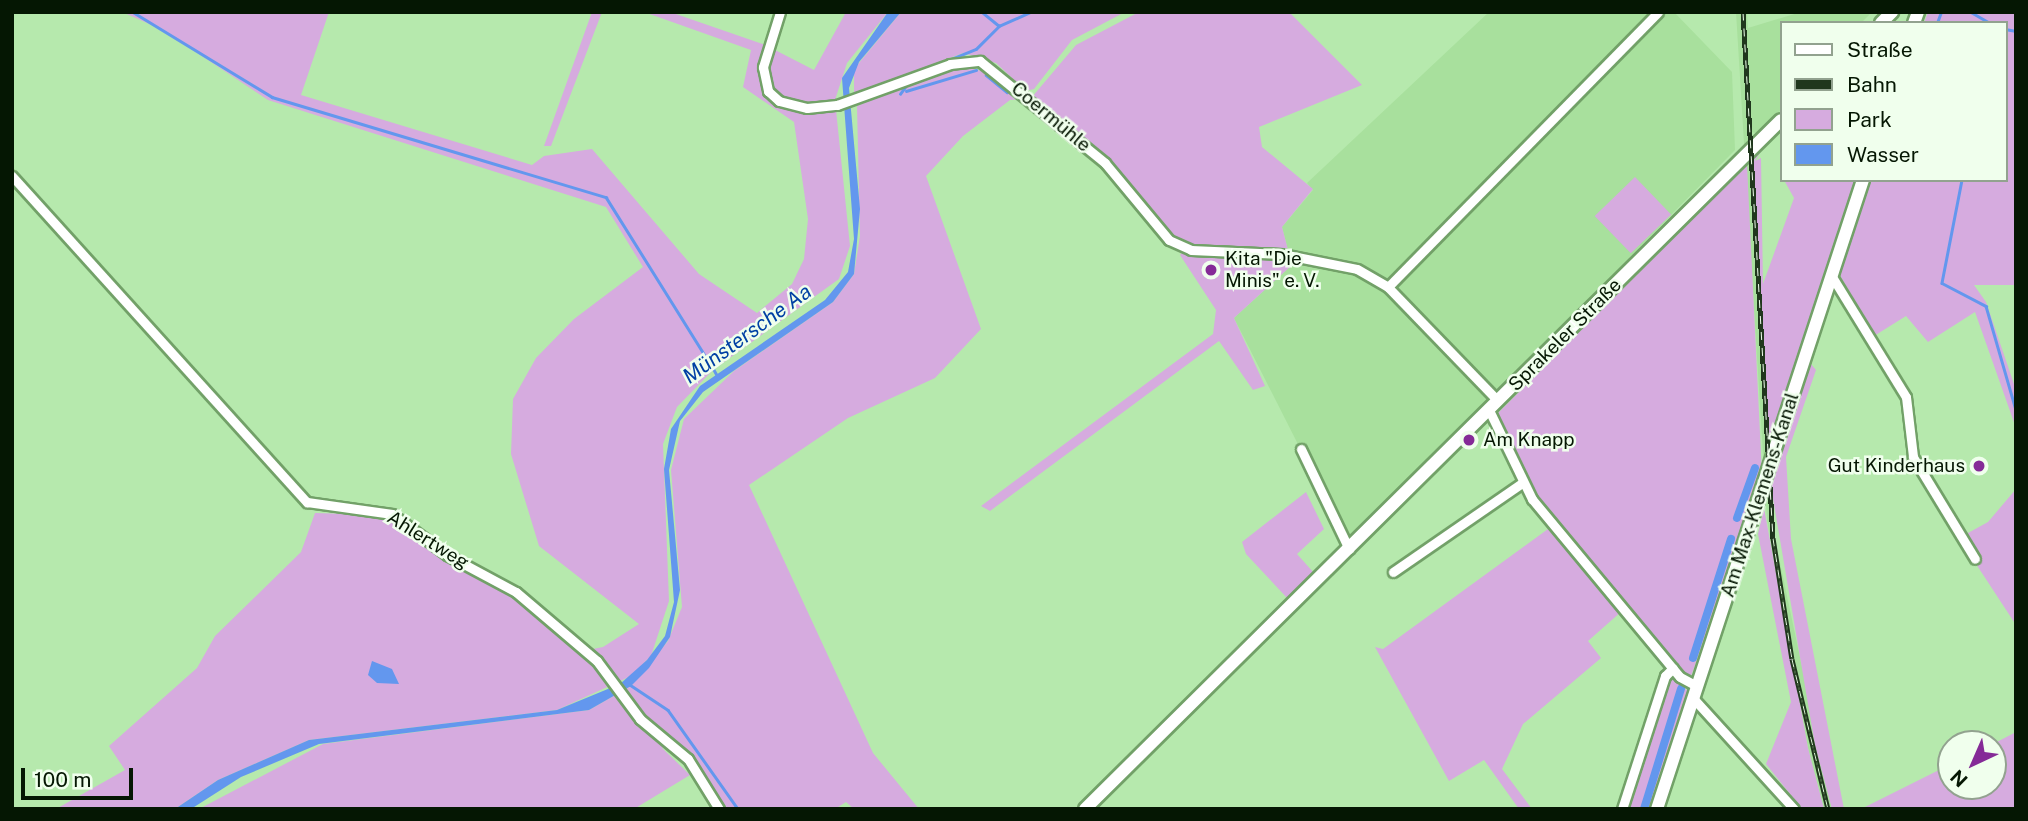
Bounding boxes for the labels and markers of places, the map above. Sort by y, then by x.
place label: Kita "Die Minis" e. V. [1225,248,1320,292]
marker: Kita "Die Minis" e. V. [1203,262,1219,278]
place label: Am Knapp [1483,429,1575,451]
marker: Am Knapp [1461,432,1477,448]
place label: Gut Kinderhaus [1828,455,1965,477]
marker: Gut Kinderhaus [1971,458,1987,474]

